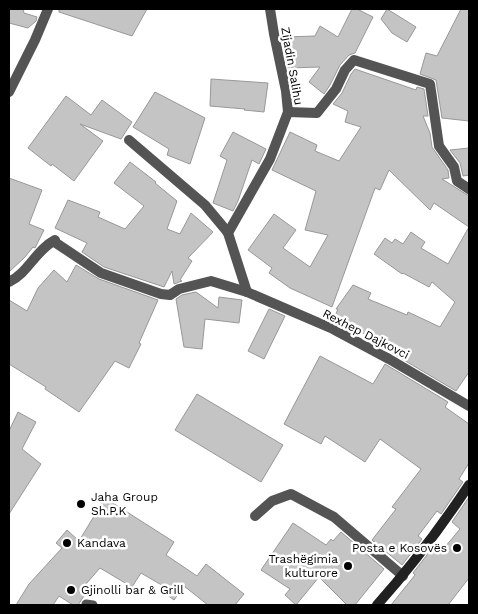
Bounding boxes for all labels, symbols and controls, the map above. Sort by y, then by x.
street label: Zijadin Salihu [278,26,306,106]
street label: Rexhep Dajkovci [320,306,412,362]
place label: Jaha Group Sh.P.K [91,490,158,518]
marker: Jaha Group Sh.P.K [75,498,87,510]
place label: Kandava [77,536,126,550]
marker: Kandava [61,537,73,549]
place label: Posta e Kosovës [352,541,447,555]
marker: Posta e Kosovës [451,542,463,554]
place label: Trashëgimia kulturore [268,552,338,580]
marker: Trashëgimia kulturore [342,560,354,572]
place label: Gjinolli bar & Grill [81,583,184,597]
marker: Gjinolli bar & Grill [65,584,77,596]

